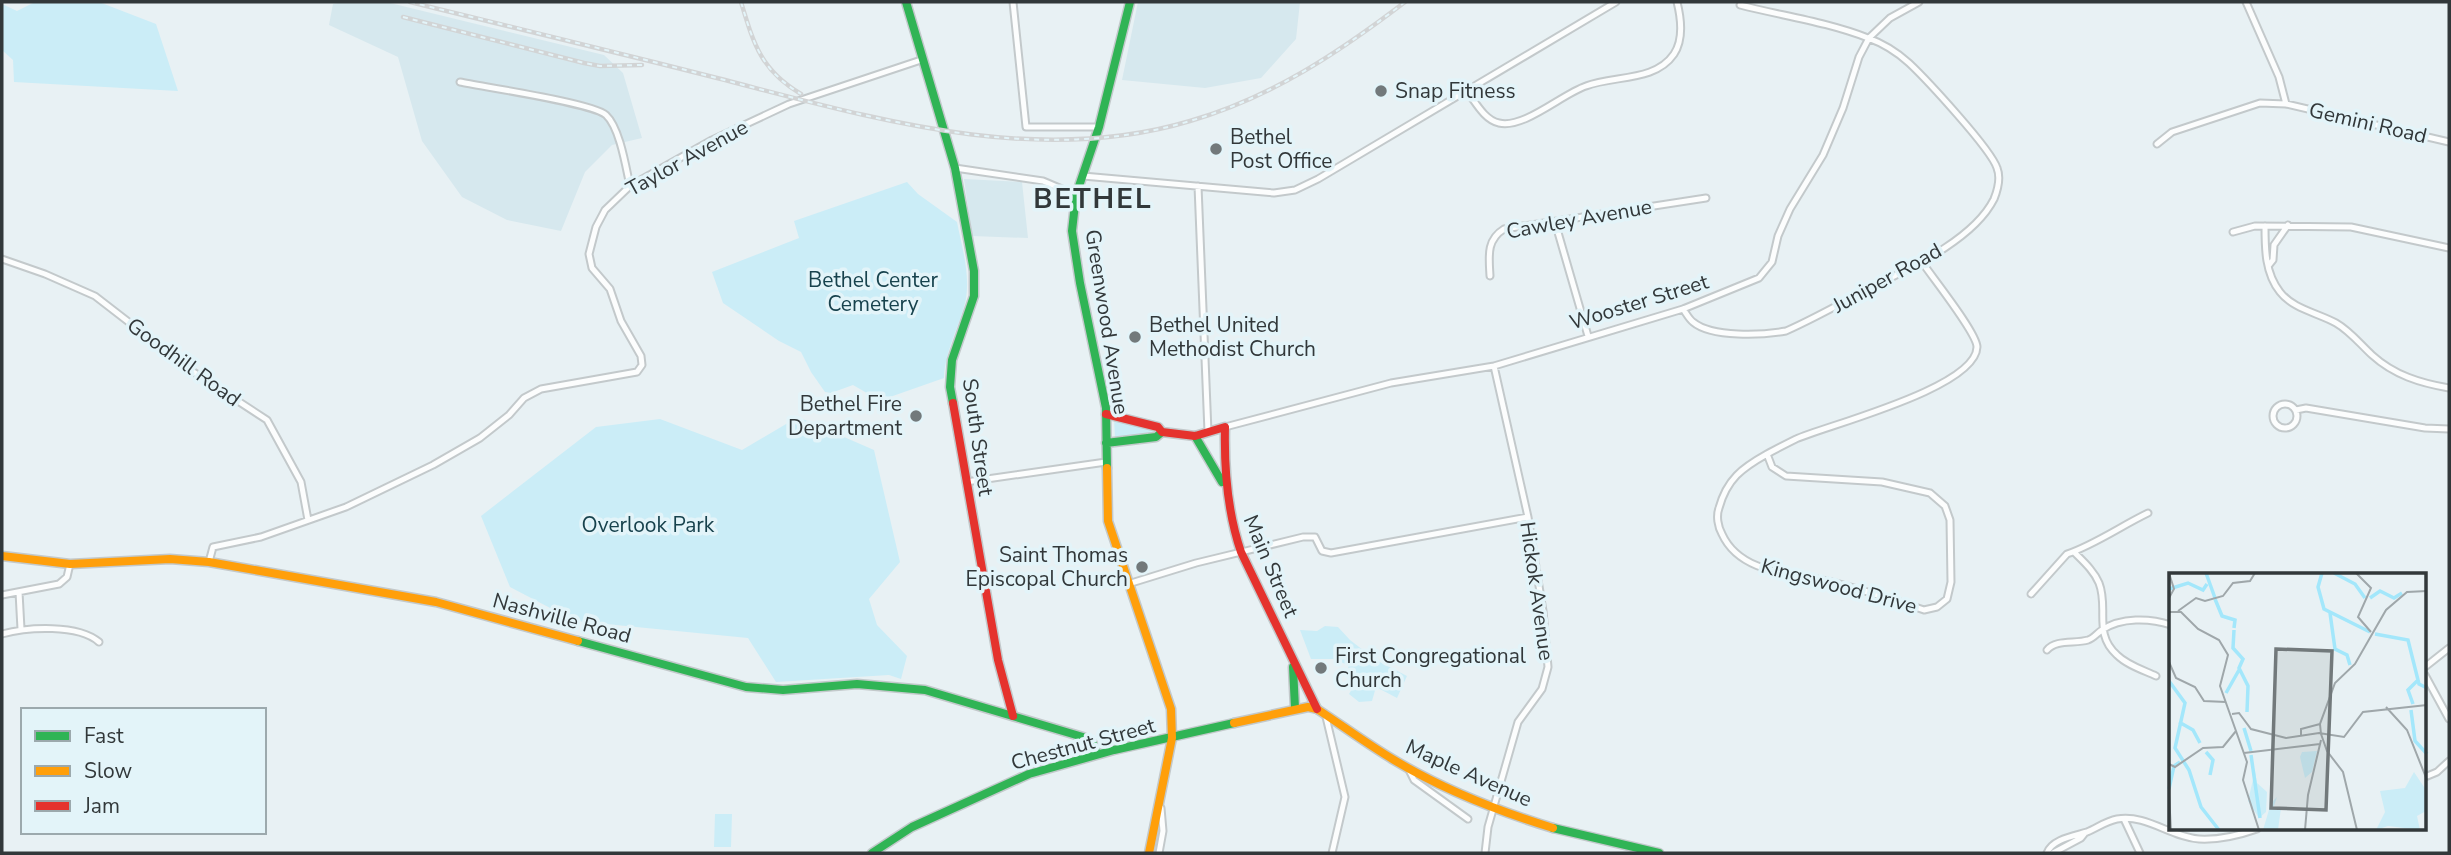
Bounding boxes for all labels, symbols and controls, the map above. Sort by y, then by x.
place label: Snap Fitness [1395,77,1516,105]
marker: Snap Fitness [1373,83,1389,99]
street label: Gemini Road [2306,96,2430,150]
street label: Taylor Avenue [621,113,753,203]
place label: Bethel Post Office [1230,123,1332,175]
marker: Bethel Post Office [1208,141,1224,157]
district label: BETHEL [1033,180,1153,218]
street label: Cawley Avenue [1504,192,1654,246]
street label: Greenwood Avenue [1079,228,1135,416]
street label: Juniper Road [1827,237,1947,320]
park label: Bethel Center Cemetery [808,266,938,318]
street label: Wooster Street [1566,267,1712,336]
street label: Goodhill Road [121,311,247,413]
place label: Bethel United Methodist Church [1149,311,1316,363]
marker: Bethel United Methodist Church [1127,329,1143,345]
street label: South Street [956,376,1000,498]
place label: Bethel Fire Department [788,390,903,442]
marker: Bethel Fire Department [908,408,924,424]
park label: Overlook Park [582,511,715,539]
street label: Main Street [1237,511,1305,622]
street label: Hickok Avenue [1513,520,1561,662]
place label: Saint Thomas Episcopal Church [965,541,1128,593]
street label: Kingswood Drive [1758,552,1920,620]
marker: Saint Thomas Episcopal Church [1134,559,1150,575]
inset map [2169,573,2426,830]
street label: Nashville Road [490,586,634,650]
place label: First Congregational Church [1335,642,1527,694]
marker: First Congregational Church [1313,660,1329,676]
legend [21,708,266,834]
street label: Chestnut Street [1008,711,1159,777]
text: Fast [84,722,124,750]
street label: Maple Avenue [1401,733,1537,813]
text: Slow [84,757,133,785]
text: Jam [83,792,120,820]

